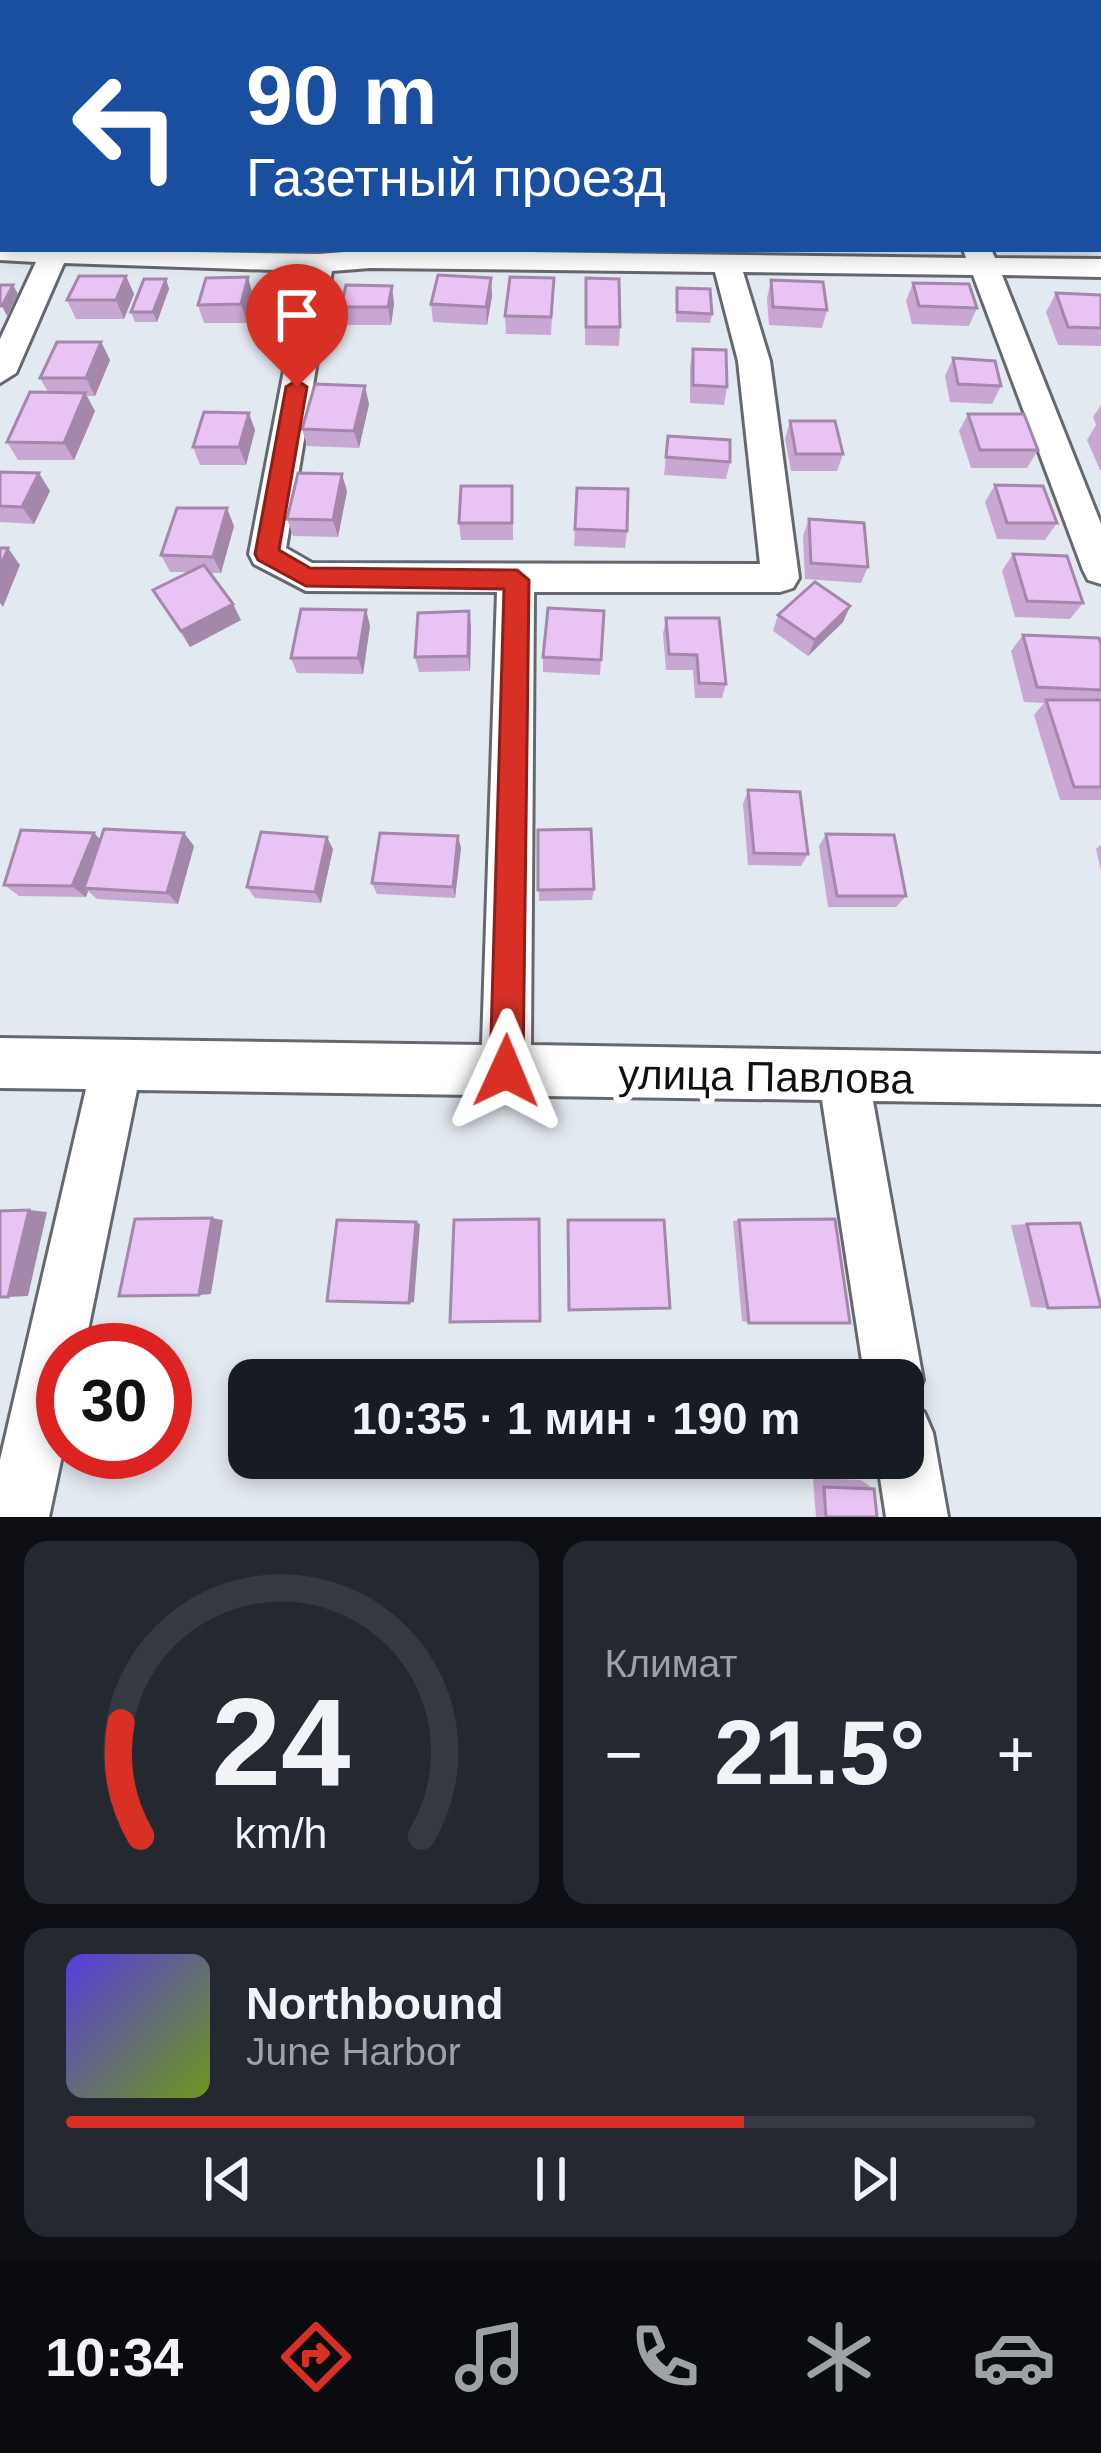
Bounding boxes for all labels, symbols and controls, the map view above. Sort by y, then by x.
icon: left [48,48,204,204]
text: 90 m [246,48,437,142]
text: Газетный проезд [246,147,666,207]
pin [246,264,348,387]
icon: arrive [264,282,330,348]
position arrow [443,1008,569,1134]
street label: улица Павлова [618,1050,915,1103]
speed limit sign: 30 [36,1323,192,1479]
text: 10:35 · 1 мин · 190 m [352,1393,800,1444]
text: Климат [605,1642,737,1685]
text: 24 [212,1672,351,1811]
text: 21.5° [714,1703,925,1803]
text: − [605,1717,643,1791]
text: + [996,1717,1035,1791]
text: km/h [235,1808,328,1856]
text: Northbound [246,1978,503,2029]
text: June Harbor [246,2030,461,2073]
icon: previous [195,2146,261,2212]
icon: pause [518,2146,584,2212]
icon: next [841,2146,907,2212]
icon: directions [274,2315,358,2399]
icon: music [448,2315,532,2399]
icon: phone [623,2315,707,2399]
icon: climate [797,2315,881,2399]
icon: car [972,2315,1056,2399]
text: 10:34 [45,2327,183,2387]

